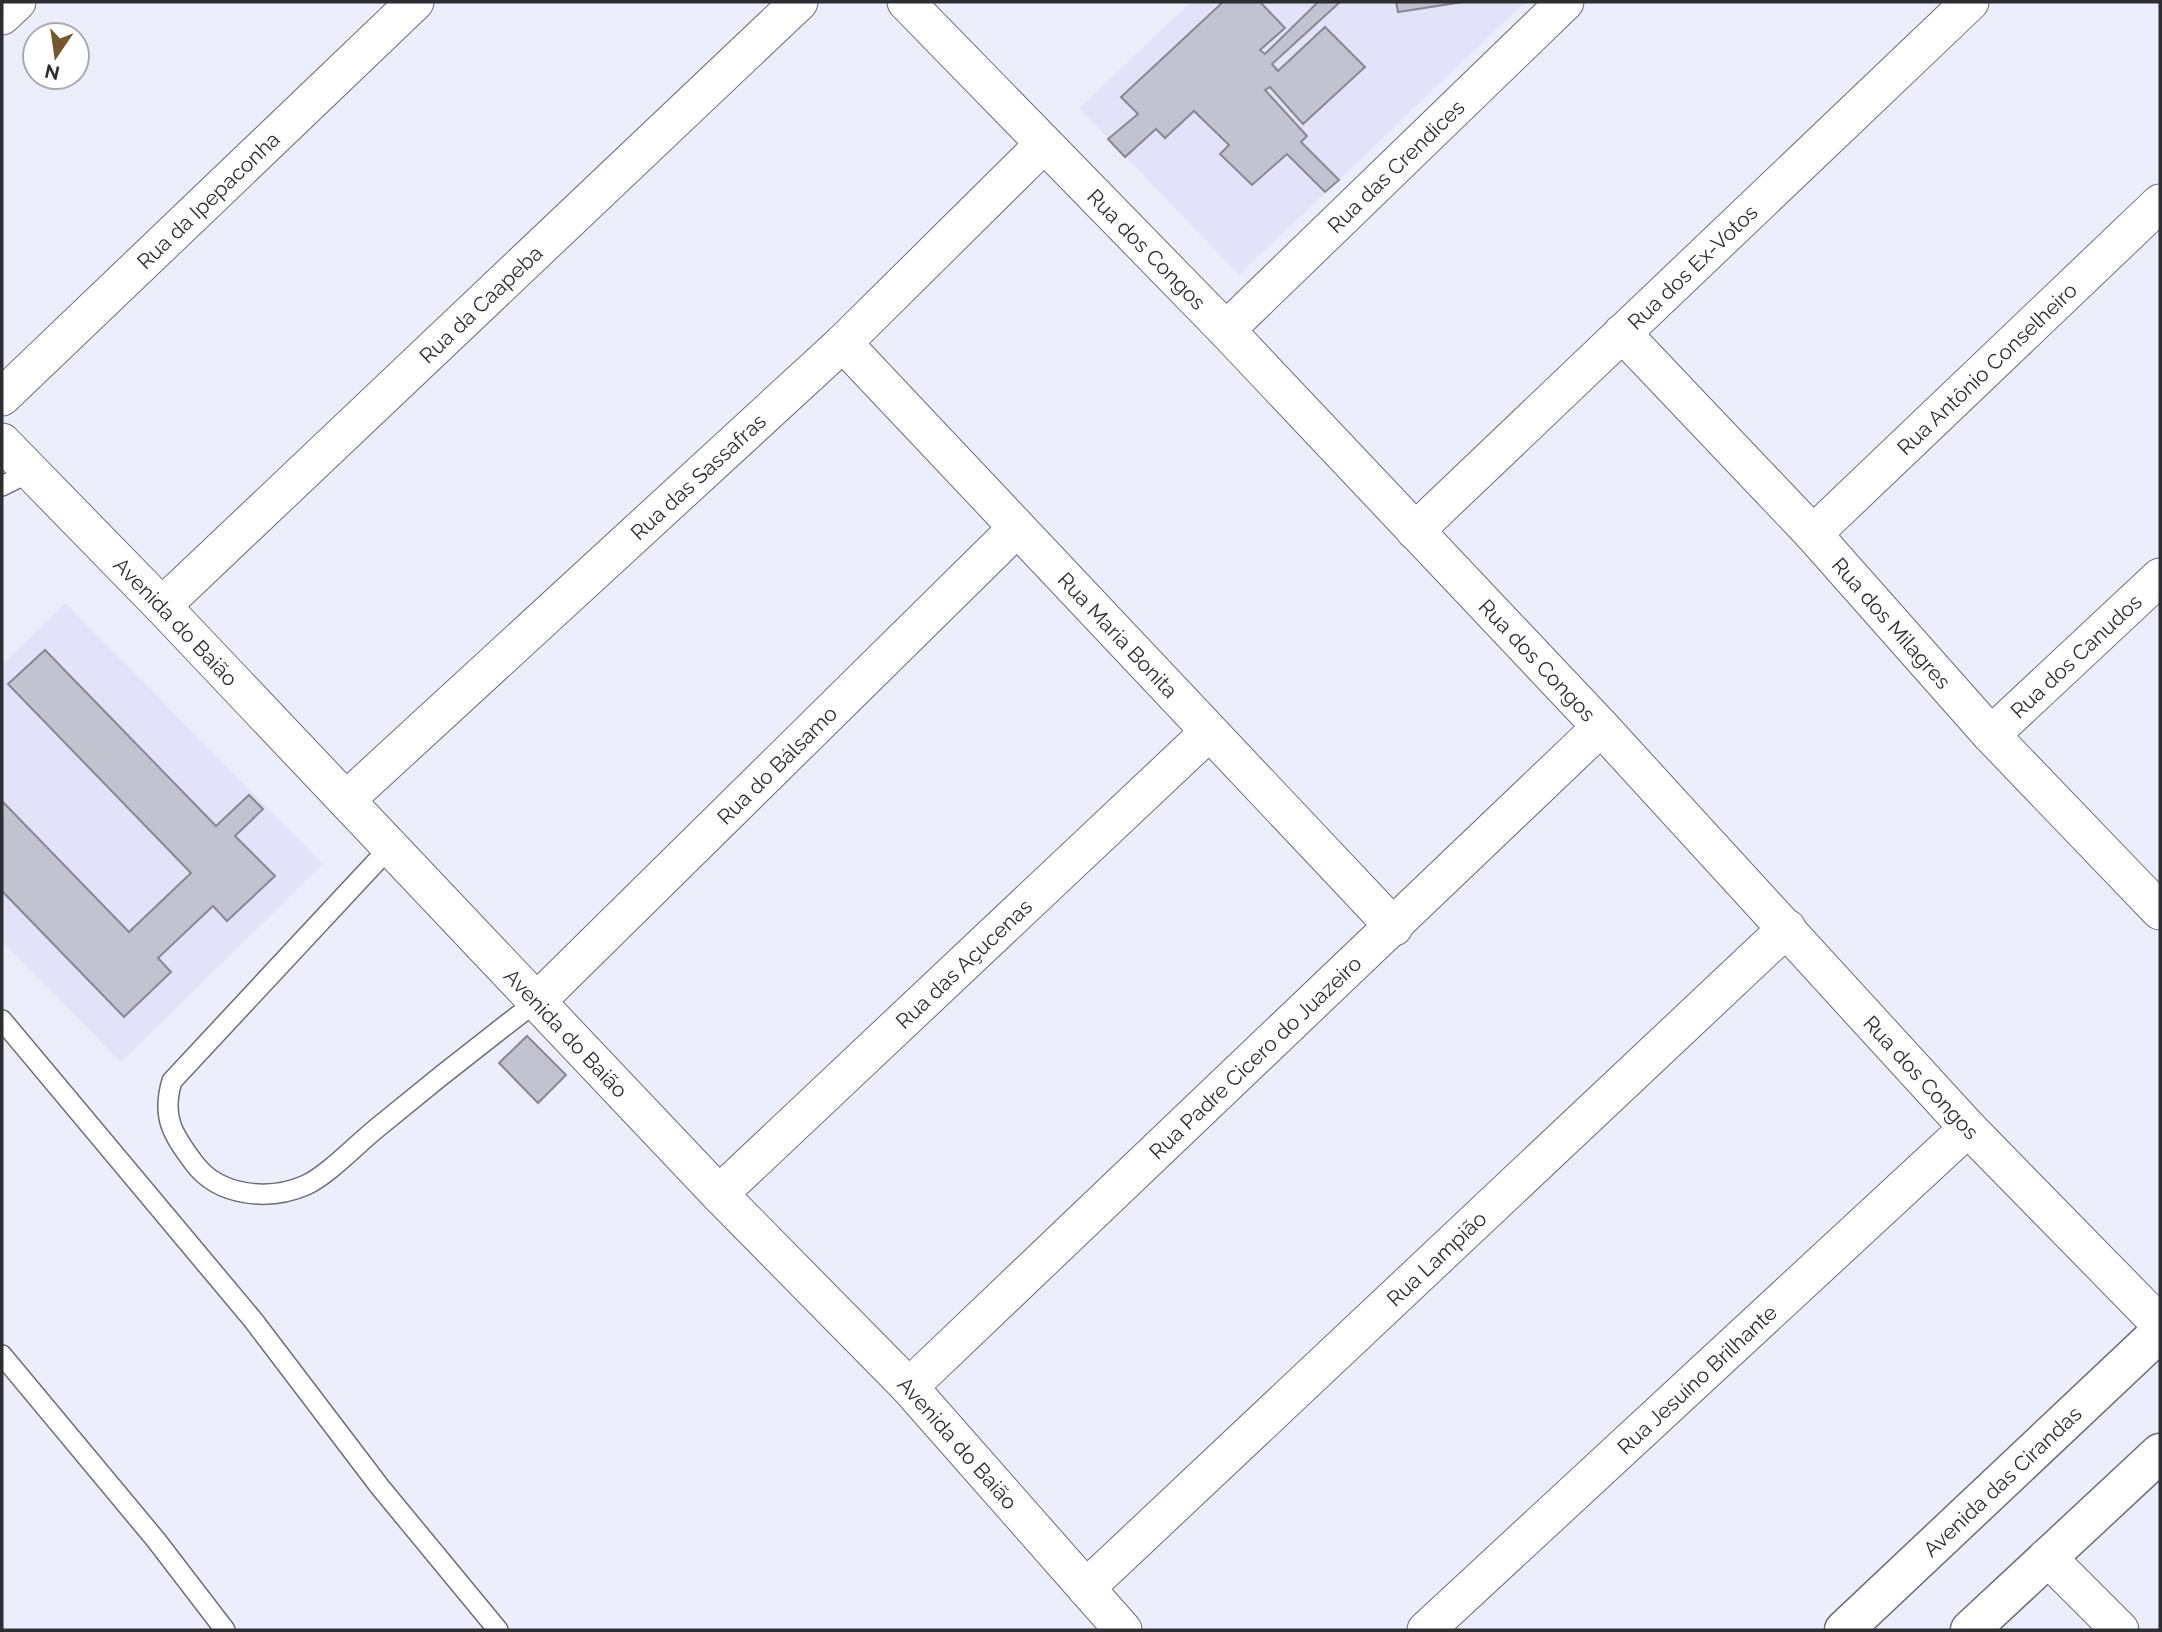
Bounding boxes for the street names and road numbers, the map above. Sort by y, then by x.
street label: Rua das Crendices [1322,94,1469,238]
street label: Rua da Ipepaconha [132,126,284,274]
street label: Rua dos Congos [1083,183,1211,314]
street label: Rua dos Ex-Votos [1622,199,1762,334]
street label: Rua da Caapeba [414,240,547,368]
street label: Rua Antônio Conselheiro [1892,277,2082,460]
street label: Rua das Sassafras [625,408,771,545]
street label: Avenida do Baião [109,552,243,691]
street label: Rua dos Milagres [1827,552,1956,694]
street label: Rua Maria Bonita [1053,567,1183,703]
street label: Rua dos Canudos [2005,589,2146,723]
street label: Rua dos Congos [1474,594,1601,726]
street label: Rua do Bálsamo [712,700,842,829]
street label: Rua das Açucenas [890,893,1037,1034]
street label: Rua Padre Cicero do Juazeiro [1144,950,1366,1164]
street label: Avenida do Baião [499,963,633,1102]
street label: Rua dos Congos [1859,1010,1984,1144]
street label: Rua Lampião [1381,1206,1491,1311]
street label: Rua Jesuíno Brilhante [1612,1299,1782,1459]
street label: Avenida do Baião [893,1371,1023,1514]
street label: Avenida das Cirandas [1918,1401,2086,1562]

